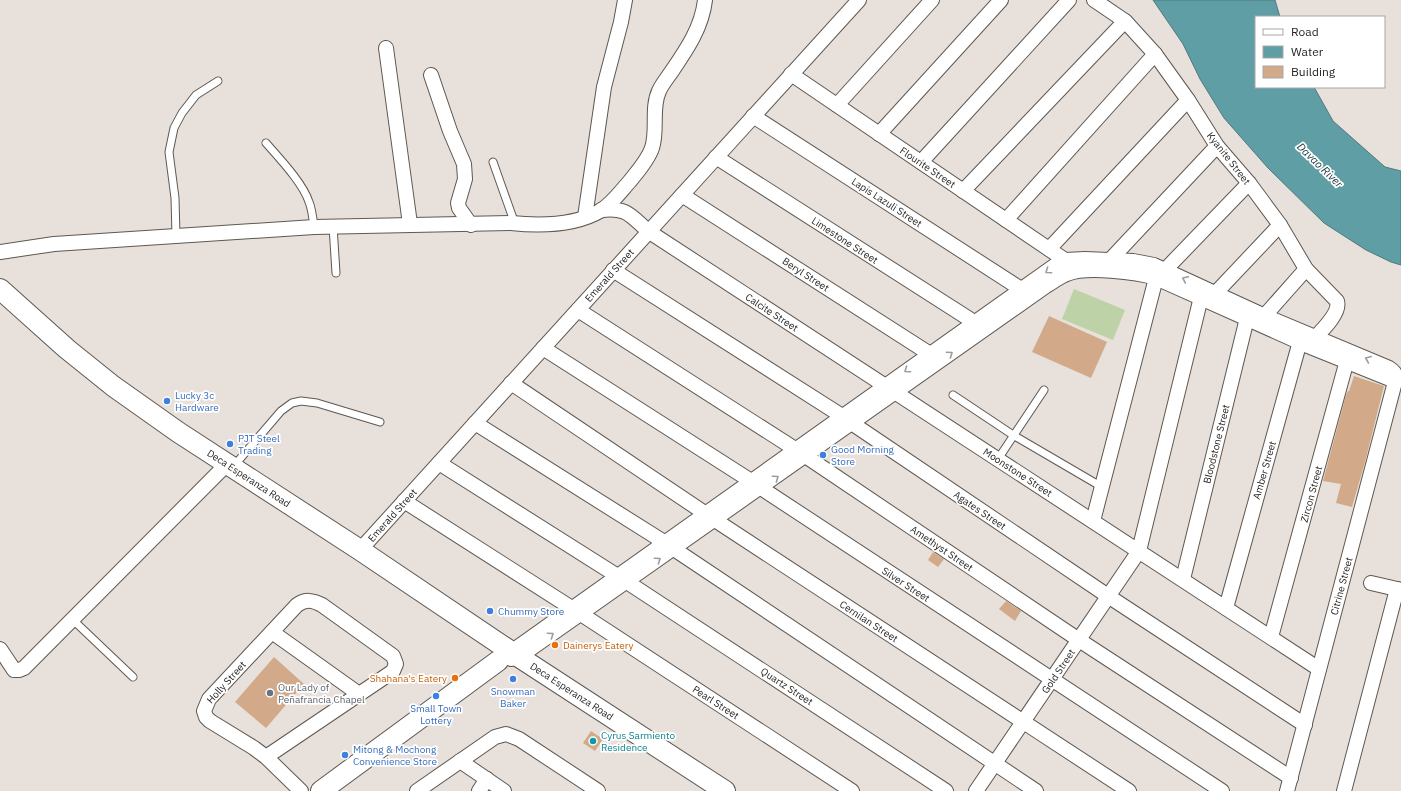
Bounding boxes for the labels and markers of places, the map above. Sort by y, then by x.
place label: Lucky 3c Hardware [175,389,219,414]
marker: Lucky 3c Hardware [162,396,172,406]
place label: PJT Steel Trading [238,432,280,457]
marker: PJT Steel Trading [225,439,235,449]
place label: Good Morning Store [831,443,895,468]
marker: Good Morning Store [818,450,828,460]
place label: Chummy Store [498,605,565,618]
marker: Chummy Store [485,606,495,616]
place label: Dainerys Eatery [563,639,634,652]
marker: Dainerys Eatery [550,640,560,650]
place label: Shahana's Eatery [370,672,447,685]
marker: Shahana's Eatery [450,673,460,683]
marker: Snowman Baker [508,674,518,684]
place label: Our Lady of Peñafrancia Chapel [278,681,365,706]
place label: Snowman Baker [491,685,535,710]
marker: Our Lady of Peñafrancia Chapel [265,688,275,698]
marker: Small Town Lottery [431,691,441,701]
place label: Small Town Lottery [410,702,462,727]
place label: Cyrus Sarmiento Residence [601,729,675,754]
marker: Cyrus Sarmiento Residence [588,736,598,746]
place label: Mitong & Mochong Convenience Store [353,743,437,768]
marker: Mitong & Mochong Convenience Store [340,750,350,760]

